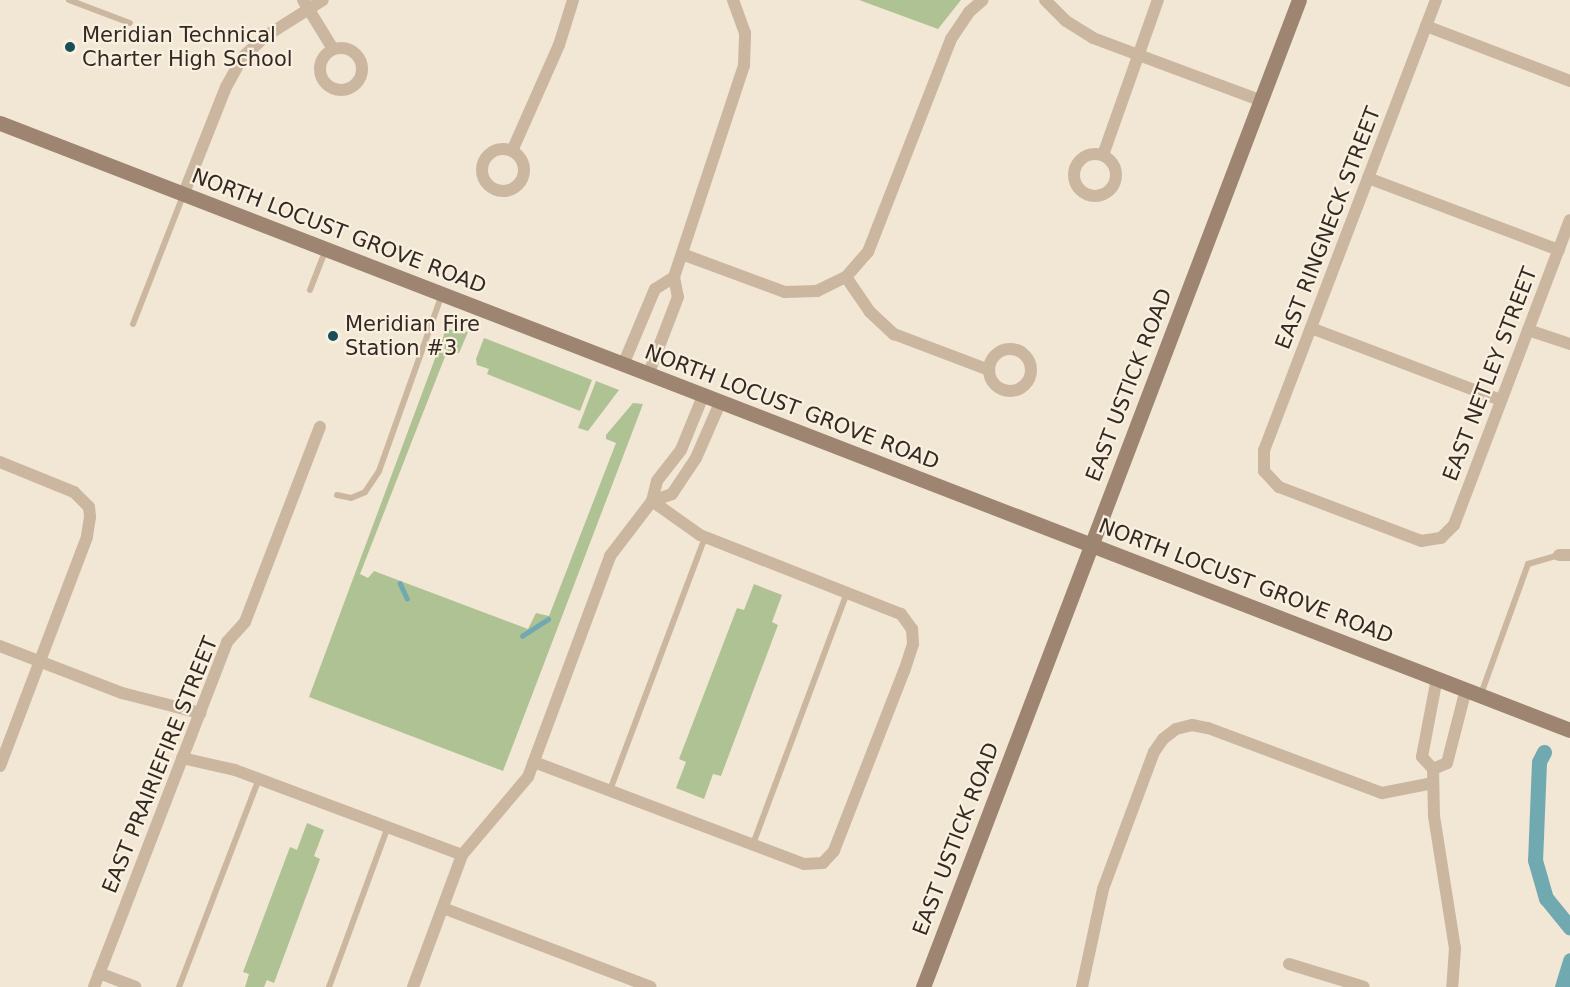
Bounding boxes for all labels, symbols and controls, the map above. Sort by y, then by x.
place label: Meridian Technical Charter High School [82,22,293,72]
marker: Meridian Technical Charter High School [63,40,77,54]
street label: EAST RINGNECK STREET [1270,103,1386,353]
street label: NORTH LOCUST GROVE ROAD [188,163,490,299]
street label: EAST NETLEY STREET [1438,264,1542,484]
street label: EAST USTICK ROAD [1081,285,1177,485]
place label: Meridian Fire Station #3 [345,311,480,361]
marker: Meridian Fire Station #3 [326,329,340,343]
street label: NORTH LOCUST GROVE ROAD [641,339,943,475]
street label: NORTH LOCUST GROVE ROAD [1095,513,1397,649]
street label: EAST PRAIRIEFIRE STREET [97,633,223,897]
street label: EAST USTICK ROAD [908,739,1004,939]

